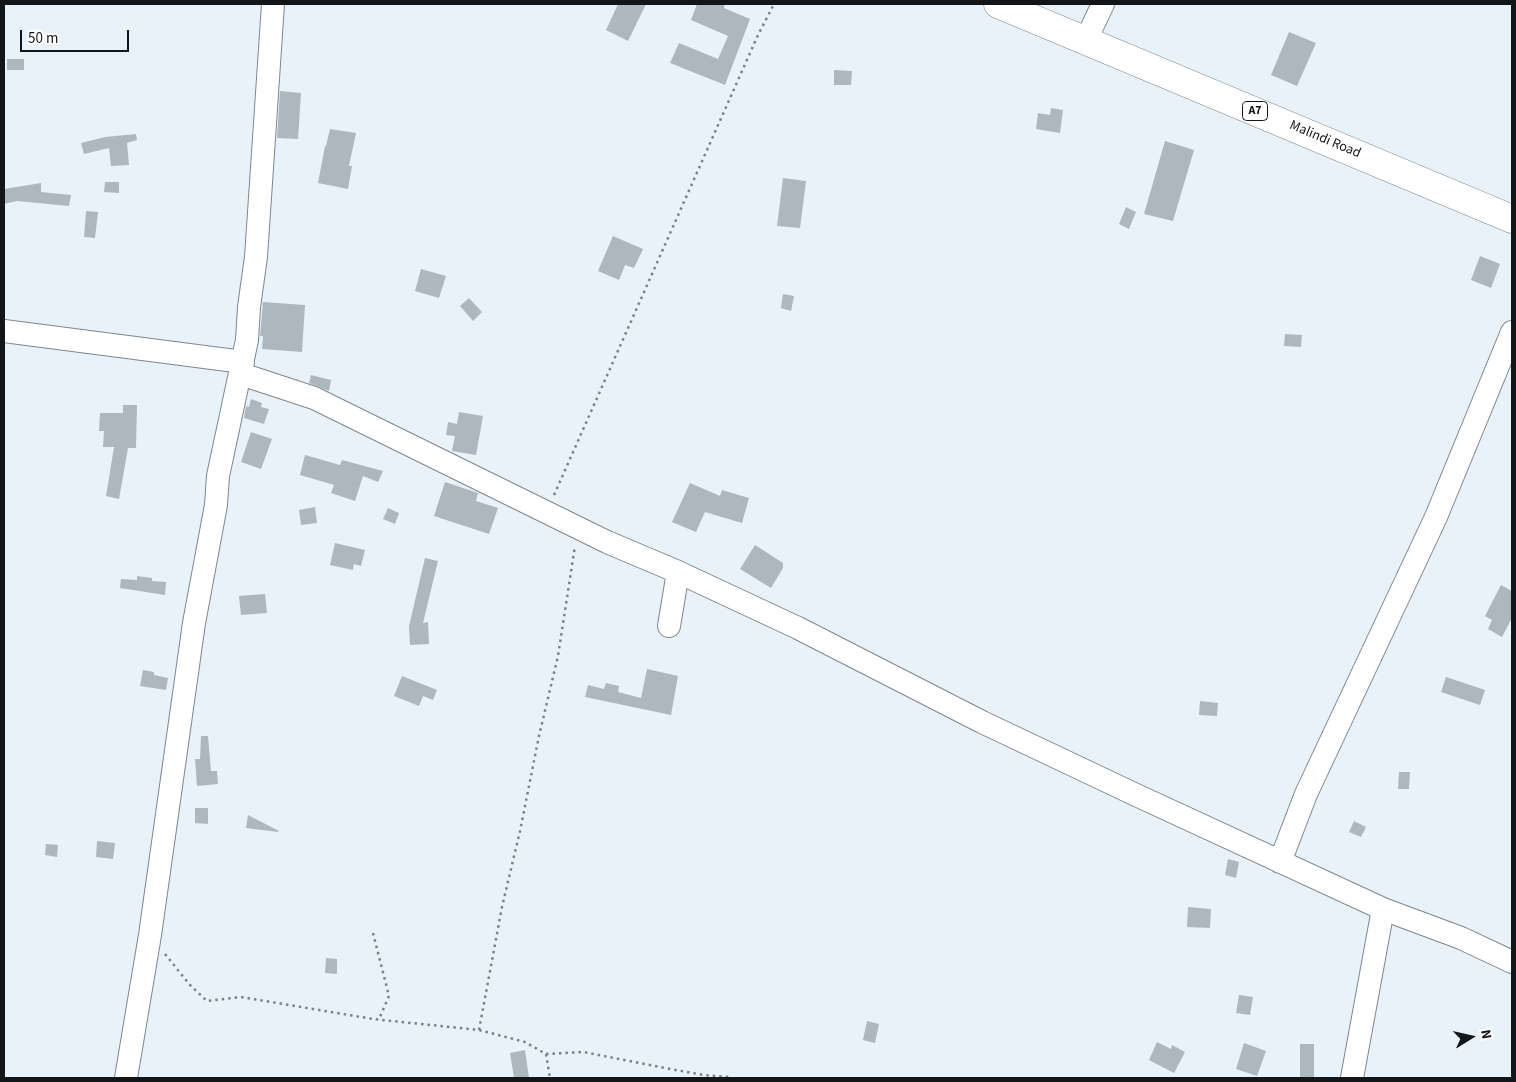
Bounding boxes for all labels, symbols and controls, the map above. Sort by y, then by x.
scale bar [22,20,131,52]
text: 50 m [28,28,58,49]
road number: A7 [1242,102,1268,120]
street label: Malindi Road [1287,117,1363,163]
north arrow [1446,1012,1496,1062]
text: N [1475,1028,1496,1041]

